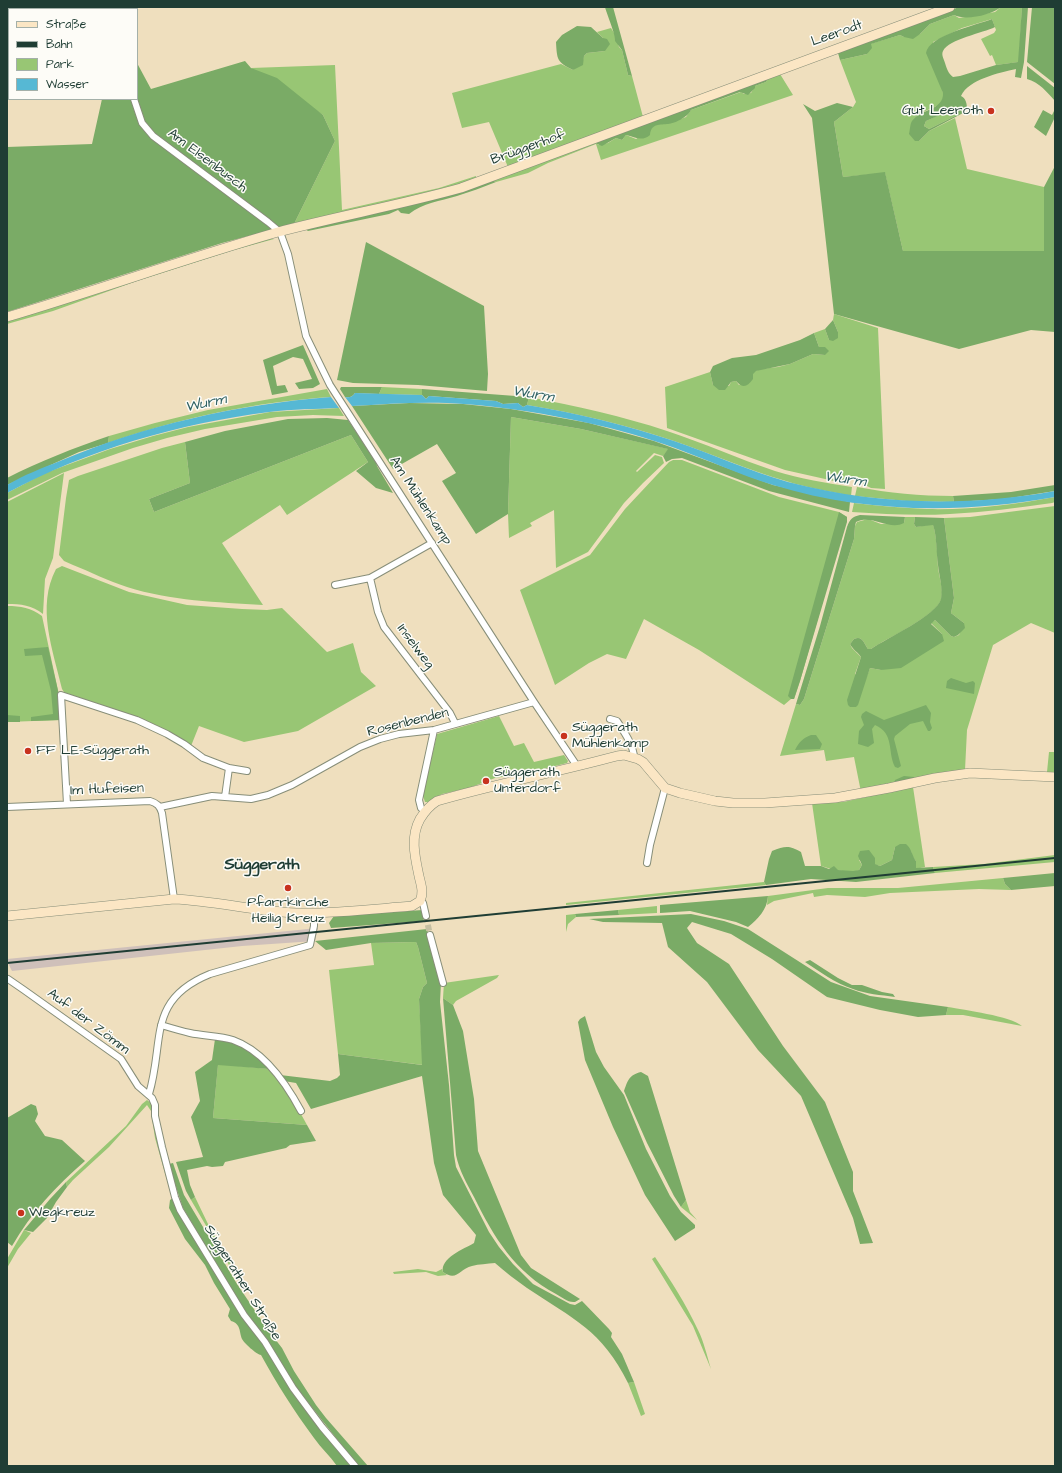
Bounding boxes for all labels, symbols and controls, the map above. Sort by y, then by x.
legend [8,8,138,100]
text: Straße [46,16,86,33]
street label: Leerodt [809,17,865,51]
text: Bahn [46,36,73,53]
text: Park [46,56,74,73]
text: Wasser [46,76,89,93]
place label: Gut Leeroth [902,103,983,119]
marker: Gut Leeroth [986,106,996,116]
street label: Am Elsenbusch [164,126,250,196]
street label: Brüggerhof [489,127,567,169]
water label: Wurm [511,383,555,407]
water label: Wurm [184,391,228,417]
street label: Am Mühlenkamp [385,454,455,548]
water label: Wurm [823,468,867,492]
street label: Inselweg [393,621,437,673]
street label: Rosenbenden [365,705,451,741]
place label: Süggerath Mühlenkamp [572,720,649,752]
marker: Süggerath Mühlenkamp [559,731,569,741]
place label: FF LE-Süggerath [36,743,149,759]
marker: FF LE-Süggerath [23,746,33,756]
place label: Süggerath Unterdorf [494,765,561,798]
marker: Süggerath Unterdorf [481,776,491,786]
street label: Im Hufeisen [70,780,144,800]
district label: Süggerath [225,856,299,876]
marker: Pfarrkirche Heilig Kreuz [283,883,293,893]
place label: Pfarrkirche Heilig Kreuz [247,895,329,928]
street label: Auf der Zömm [44,986,132,1058]
place label: Wegkreuz [29,1205,95,1221]
marker: Wegkreuz [16,1208,26,1218]
street label: Süggerather Straße [200,1222,284,1344]

